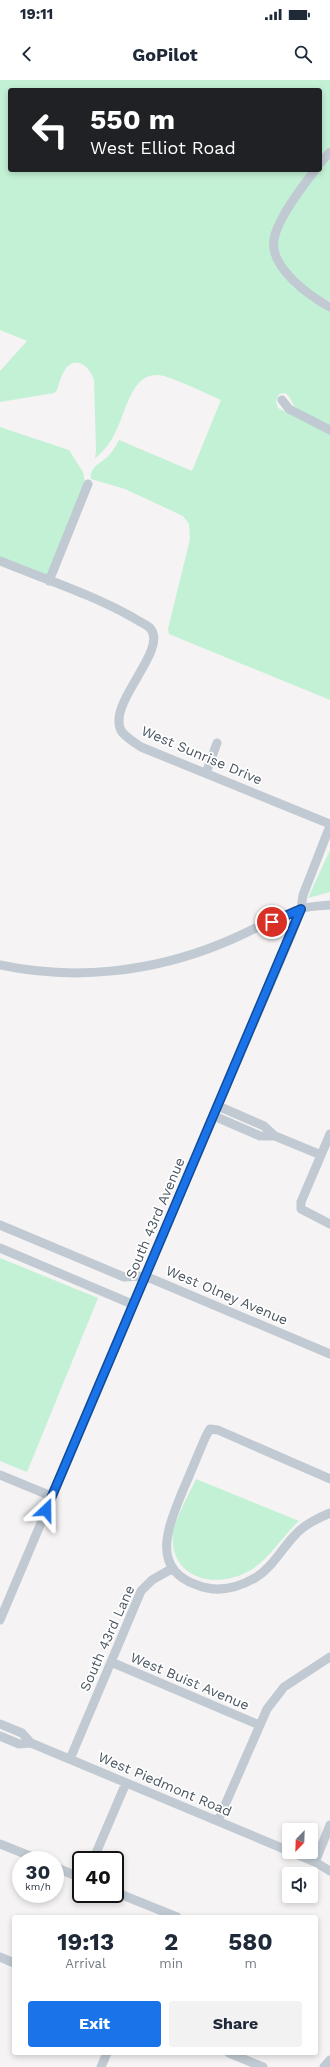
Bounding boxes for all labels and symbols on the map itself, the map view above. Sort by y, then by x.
street label: West Sunrise Drive [139,722,265,788]
pin [255,905,289,939]
street label: South 43rd Avenue [122,1155,188,1281]
street label: West Olney Avenue [164,1262,290,1328]
position arrow [25,1489,67,1531]
street label: South 43rd Lane [76,1583,138,1693]
street label: West Buist Avenue [128,1649,252,1713]
street label: West Piedmont Road [96,1749,234,1819]
north arrow [282,1823,318,1859]
speed limit sign: 40 [72,1851,124,1903]

